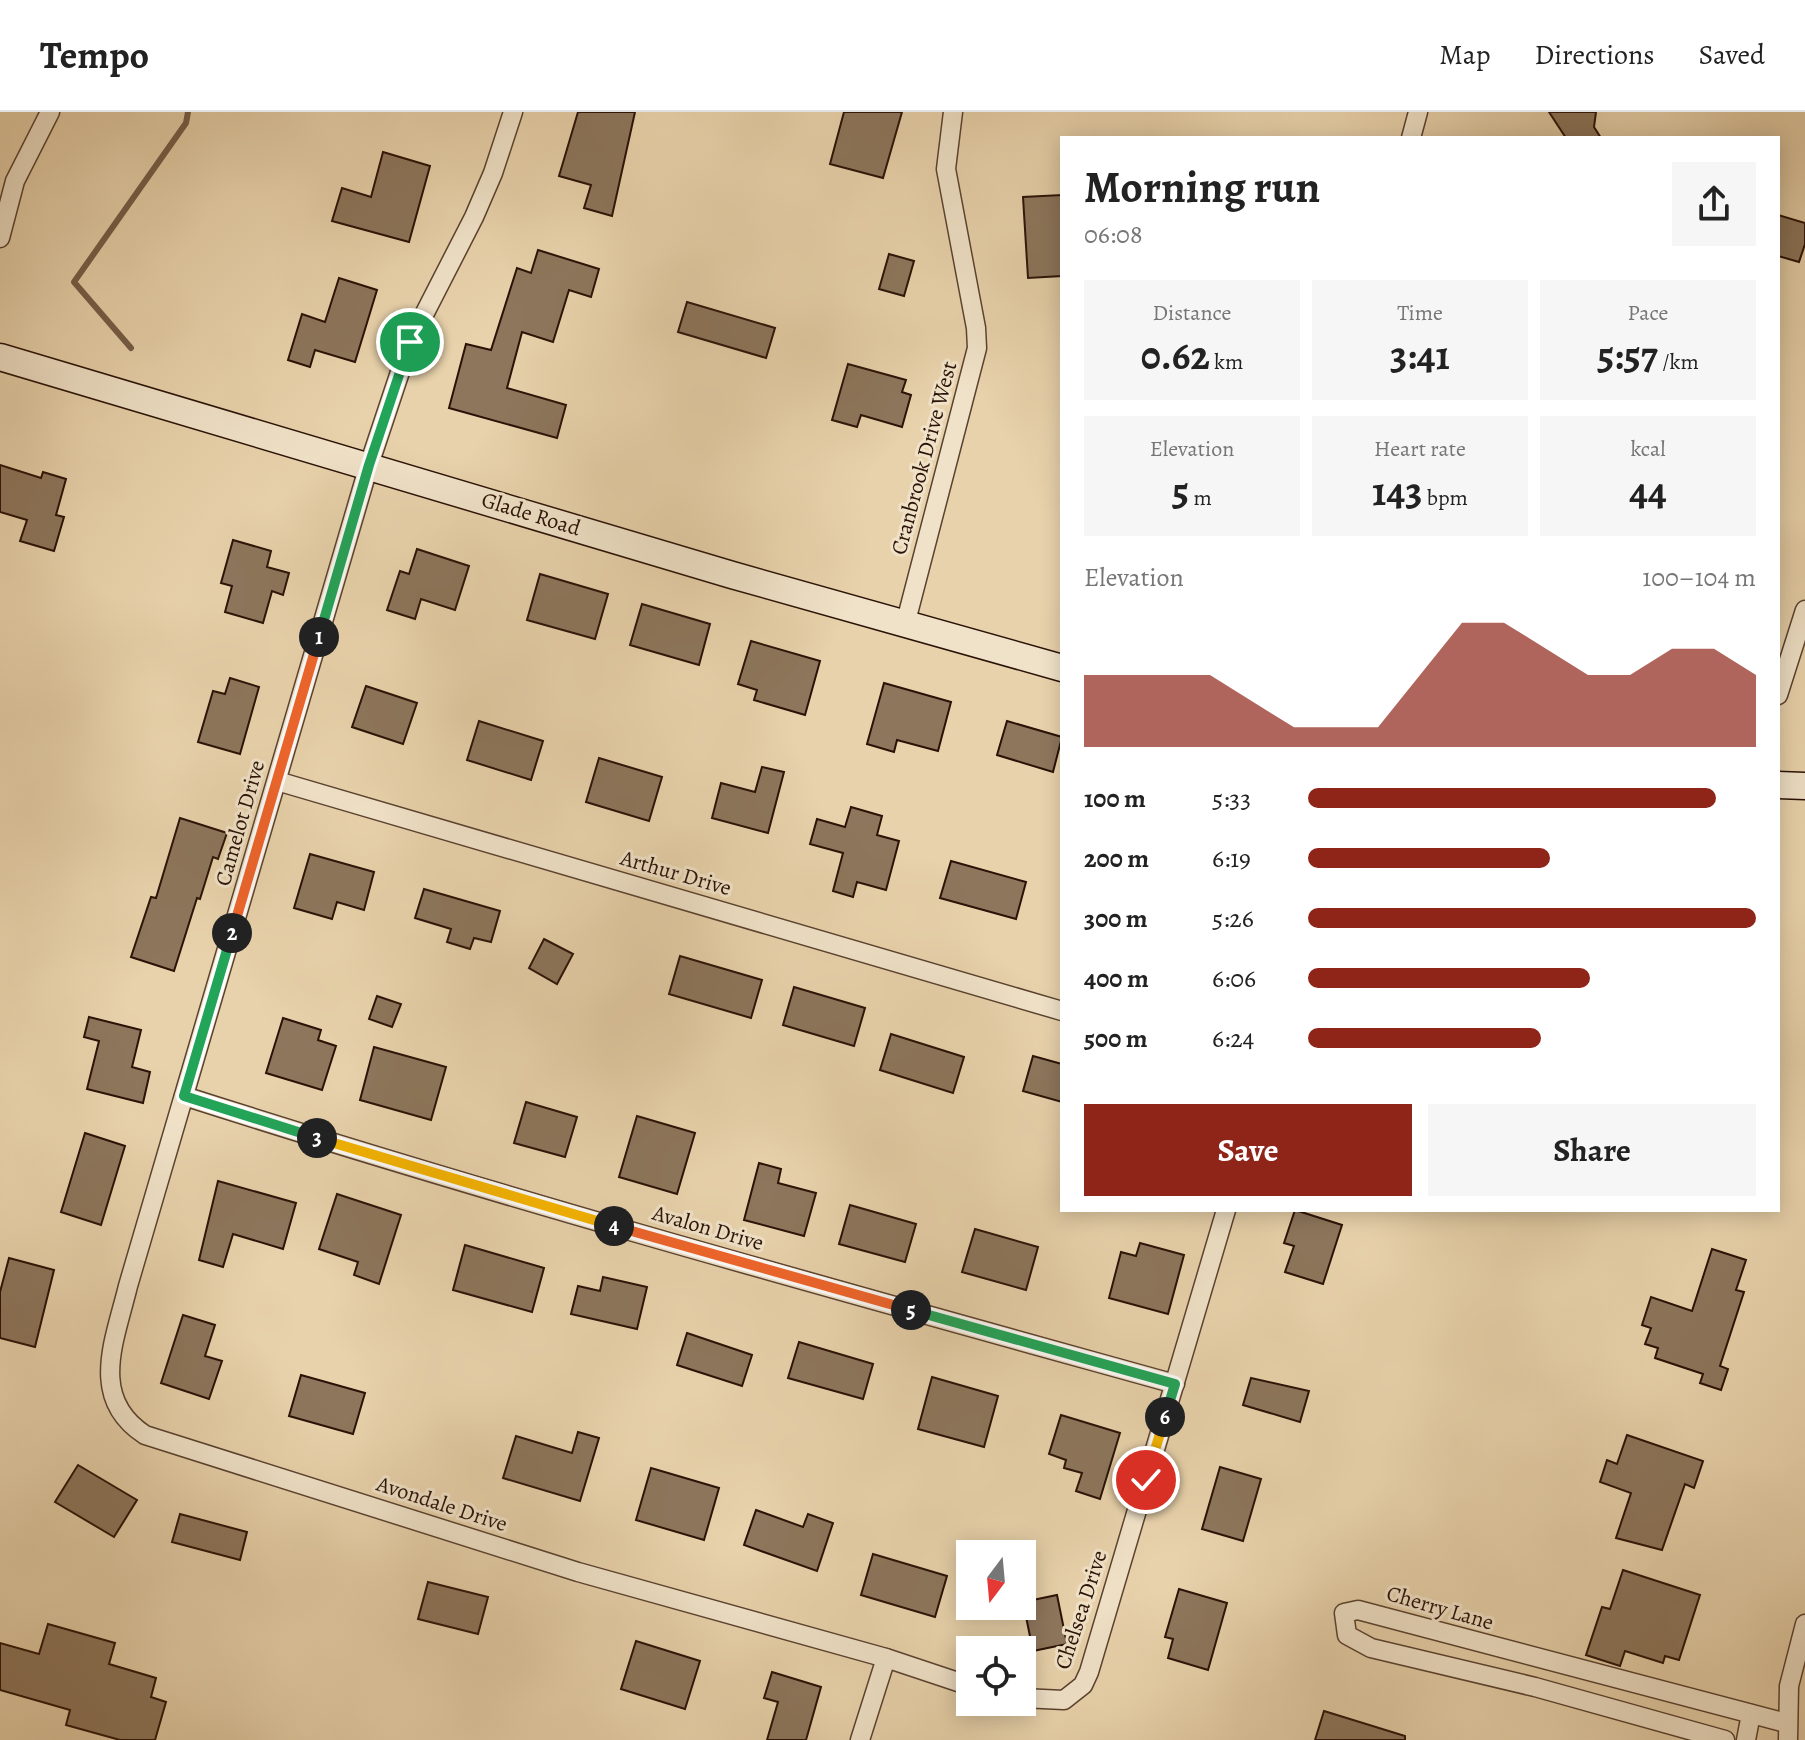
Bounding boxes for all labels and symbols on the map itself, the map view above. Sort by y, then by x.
pin [376,308,444,376]
street label: Cranbrook Drive West [884,358,964,558]
street label: Glade Road [478,485,584,543]
pin: 1 [299,617,339,657]
street label: Camelot Drive [208,757,272,889]
street label: Arthur Drive [616,843,735,903]
pin: 2 [212,913,252,953]
pin: 3 [297,1118,337,1158]
street label: Avalon Drive [648,1198,767,1258]
pin: 4 [594,1206,634,1246]
pin: 5 [891,1290,931,1330]
pin: 6 [1145,1397,1185,1437]
pin [1112,1446,1180,1514]
street label: Avondale Drive [372,1468,511,1539]
north arrow [956,1540,1036,1620]
street label: Chelsea Drive [1048,1547,1114,1673]
street label: Cherry Lane [1383,1578,1497,1638]

